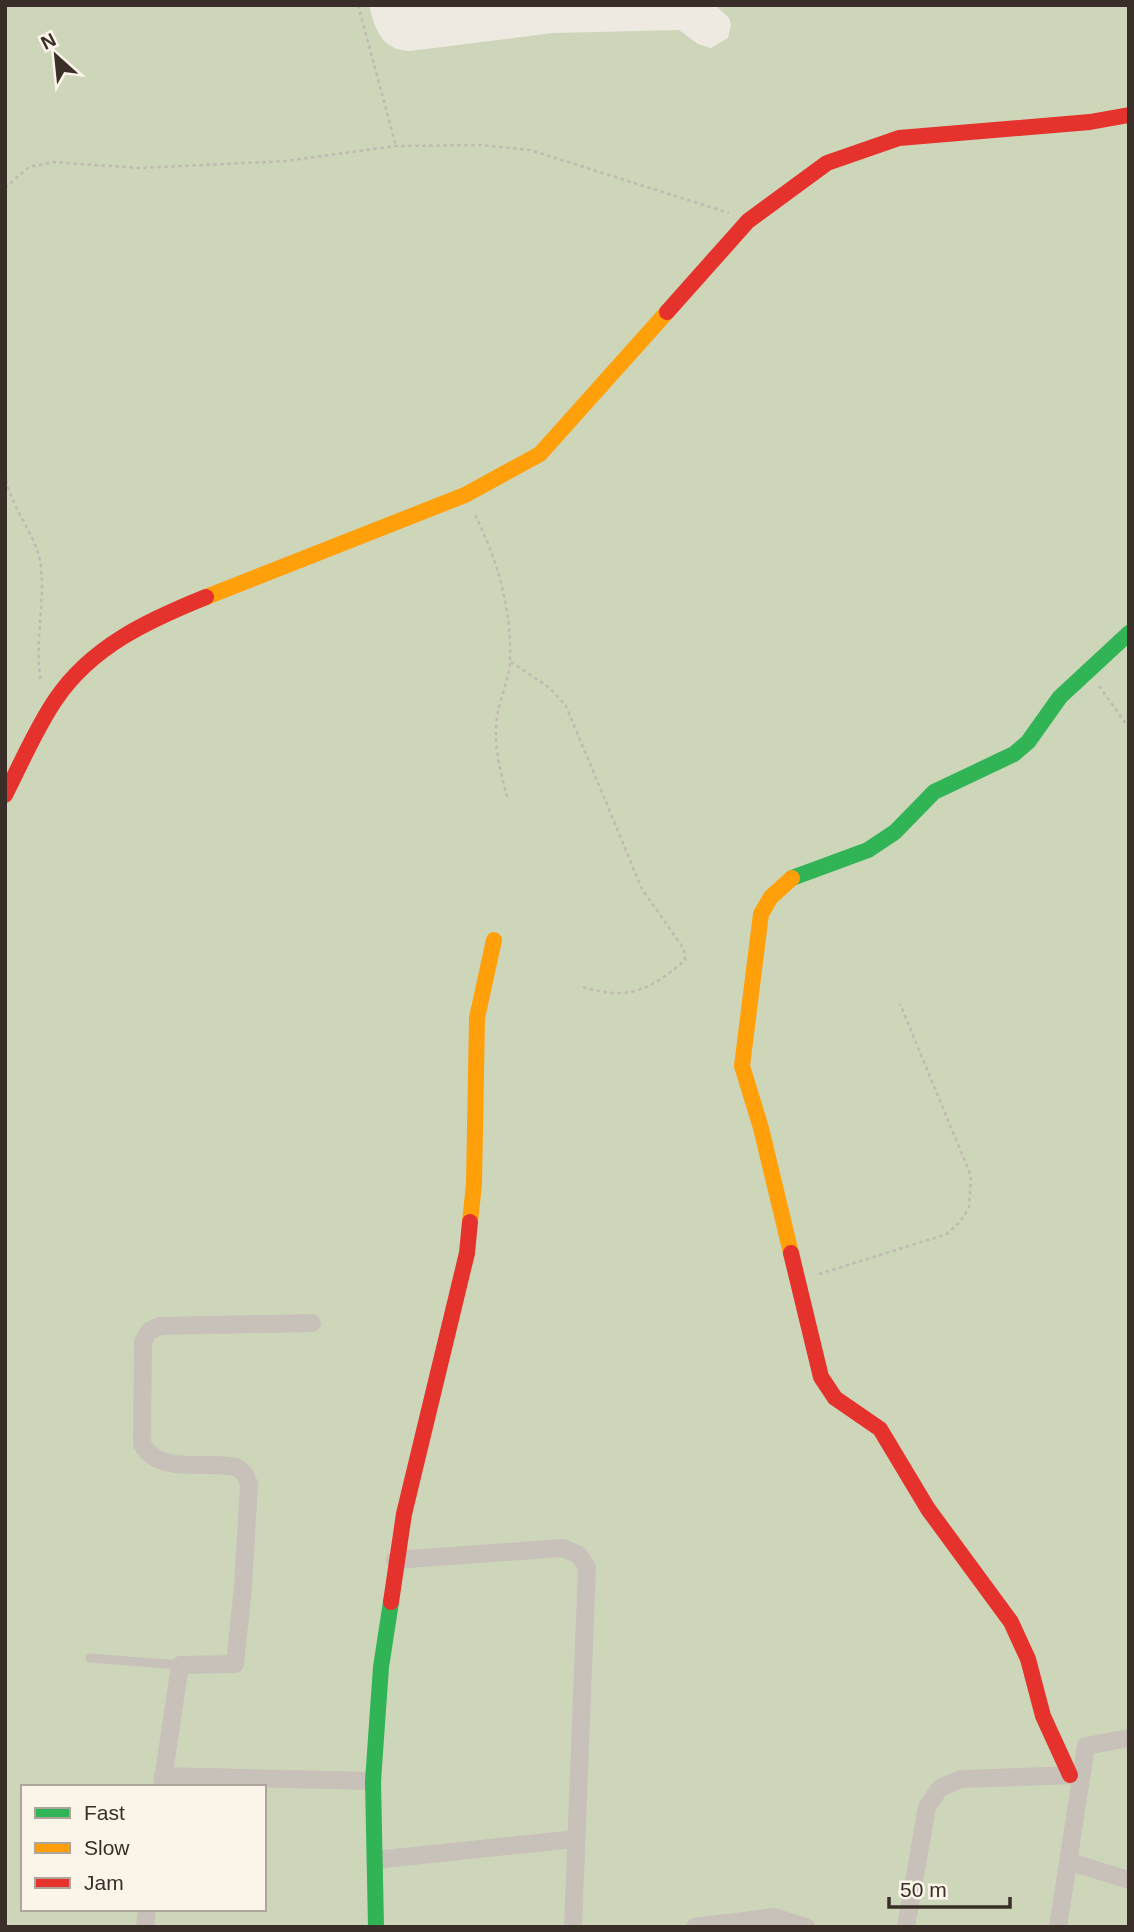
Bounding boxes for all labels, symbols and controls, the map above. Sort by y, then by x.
north arrow [21,21,91,91]
text: N [38,29,59,54]
legend [21,1785,266,1911]
text: Fast [84,1801,125,1824]
text: Slow [84,1836,130,1859]
scale bar [889,1866,1010,1910]
text: Jam [84,1871,124,1894]
text: 50 m [900,1878,947,1901]

